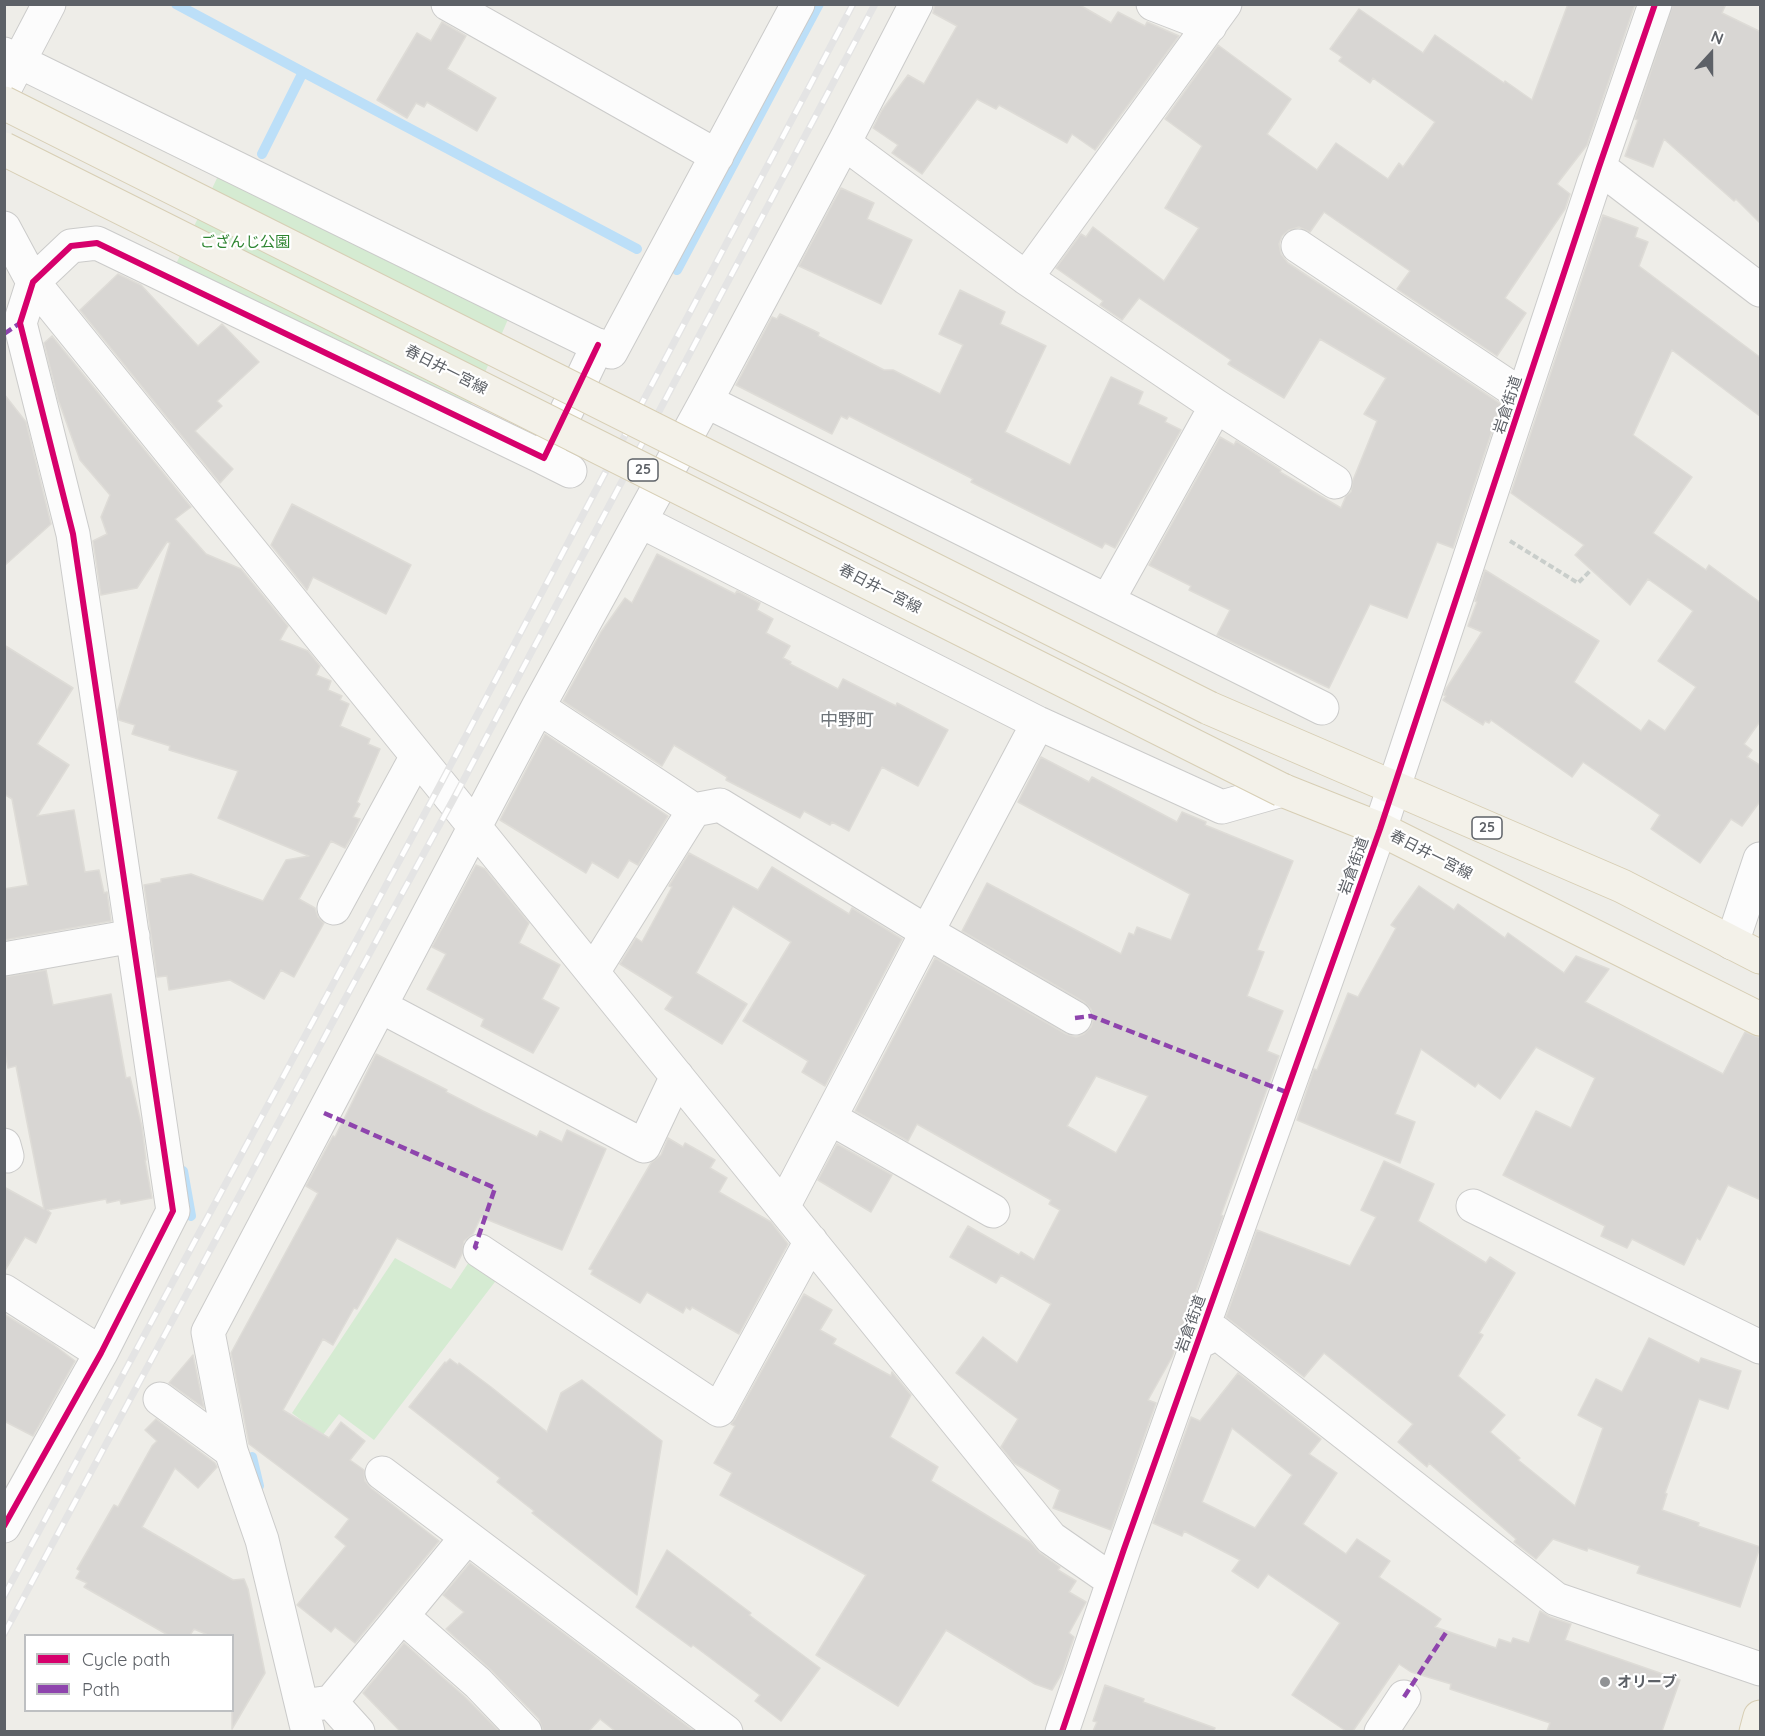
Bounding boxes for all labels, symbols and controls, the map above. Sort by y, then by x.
north arrow [1681,24,1741,84]
text: N [1708,26,1727,49]
park label: ござんじ公園 [200,233,290,251]
street label: 春日井一宮線 [402,342,490,398]
street label: 岩倉街道 [1490,374,1526,436]
road number: 25 [628,459,658,481]
street label: 春日井一宮線 [836,561,924,617]
district label: 中野町 [820,710,874,732]
road number: 25 [1472,817,1502,839]
street label: 春日井一宮線 [1387,827,1475,883]
street label: 岩倉街道 [1335,835,1373,897]
street label: 岩倉街道 [1172,1293,1210,1355]
legend [24,1634,234,1712]
text: Cycle path [82,1648,170,1671]
place label: オリーブ [1617,1673,1677,1691]
marker: オリーブ [1598,1675,1612,1689]
text: Path [82,1678,120,1701]

